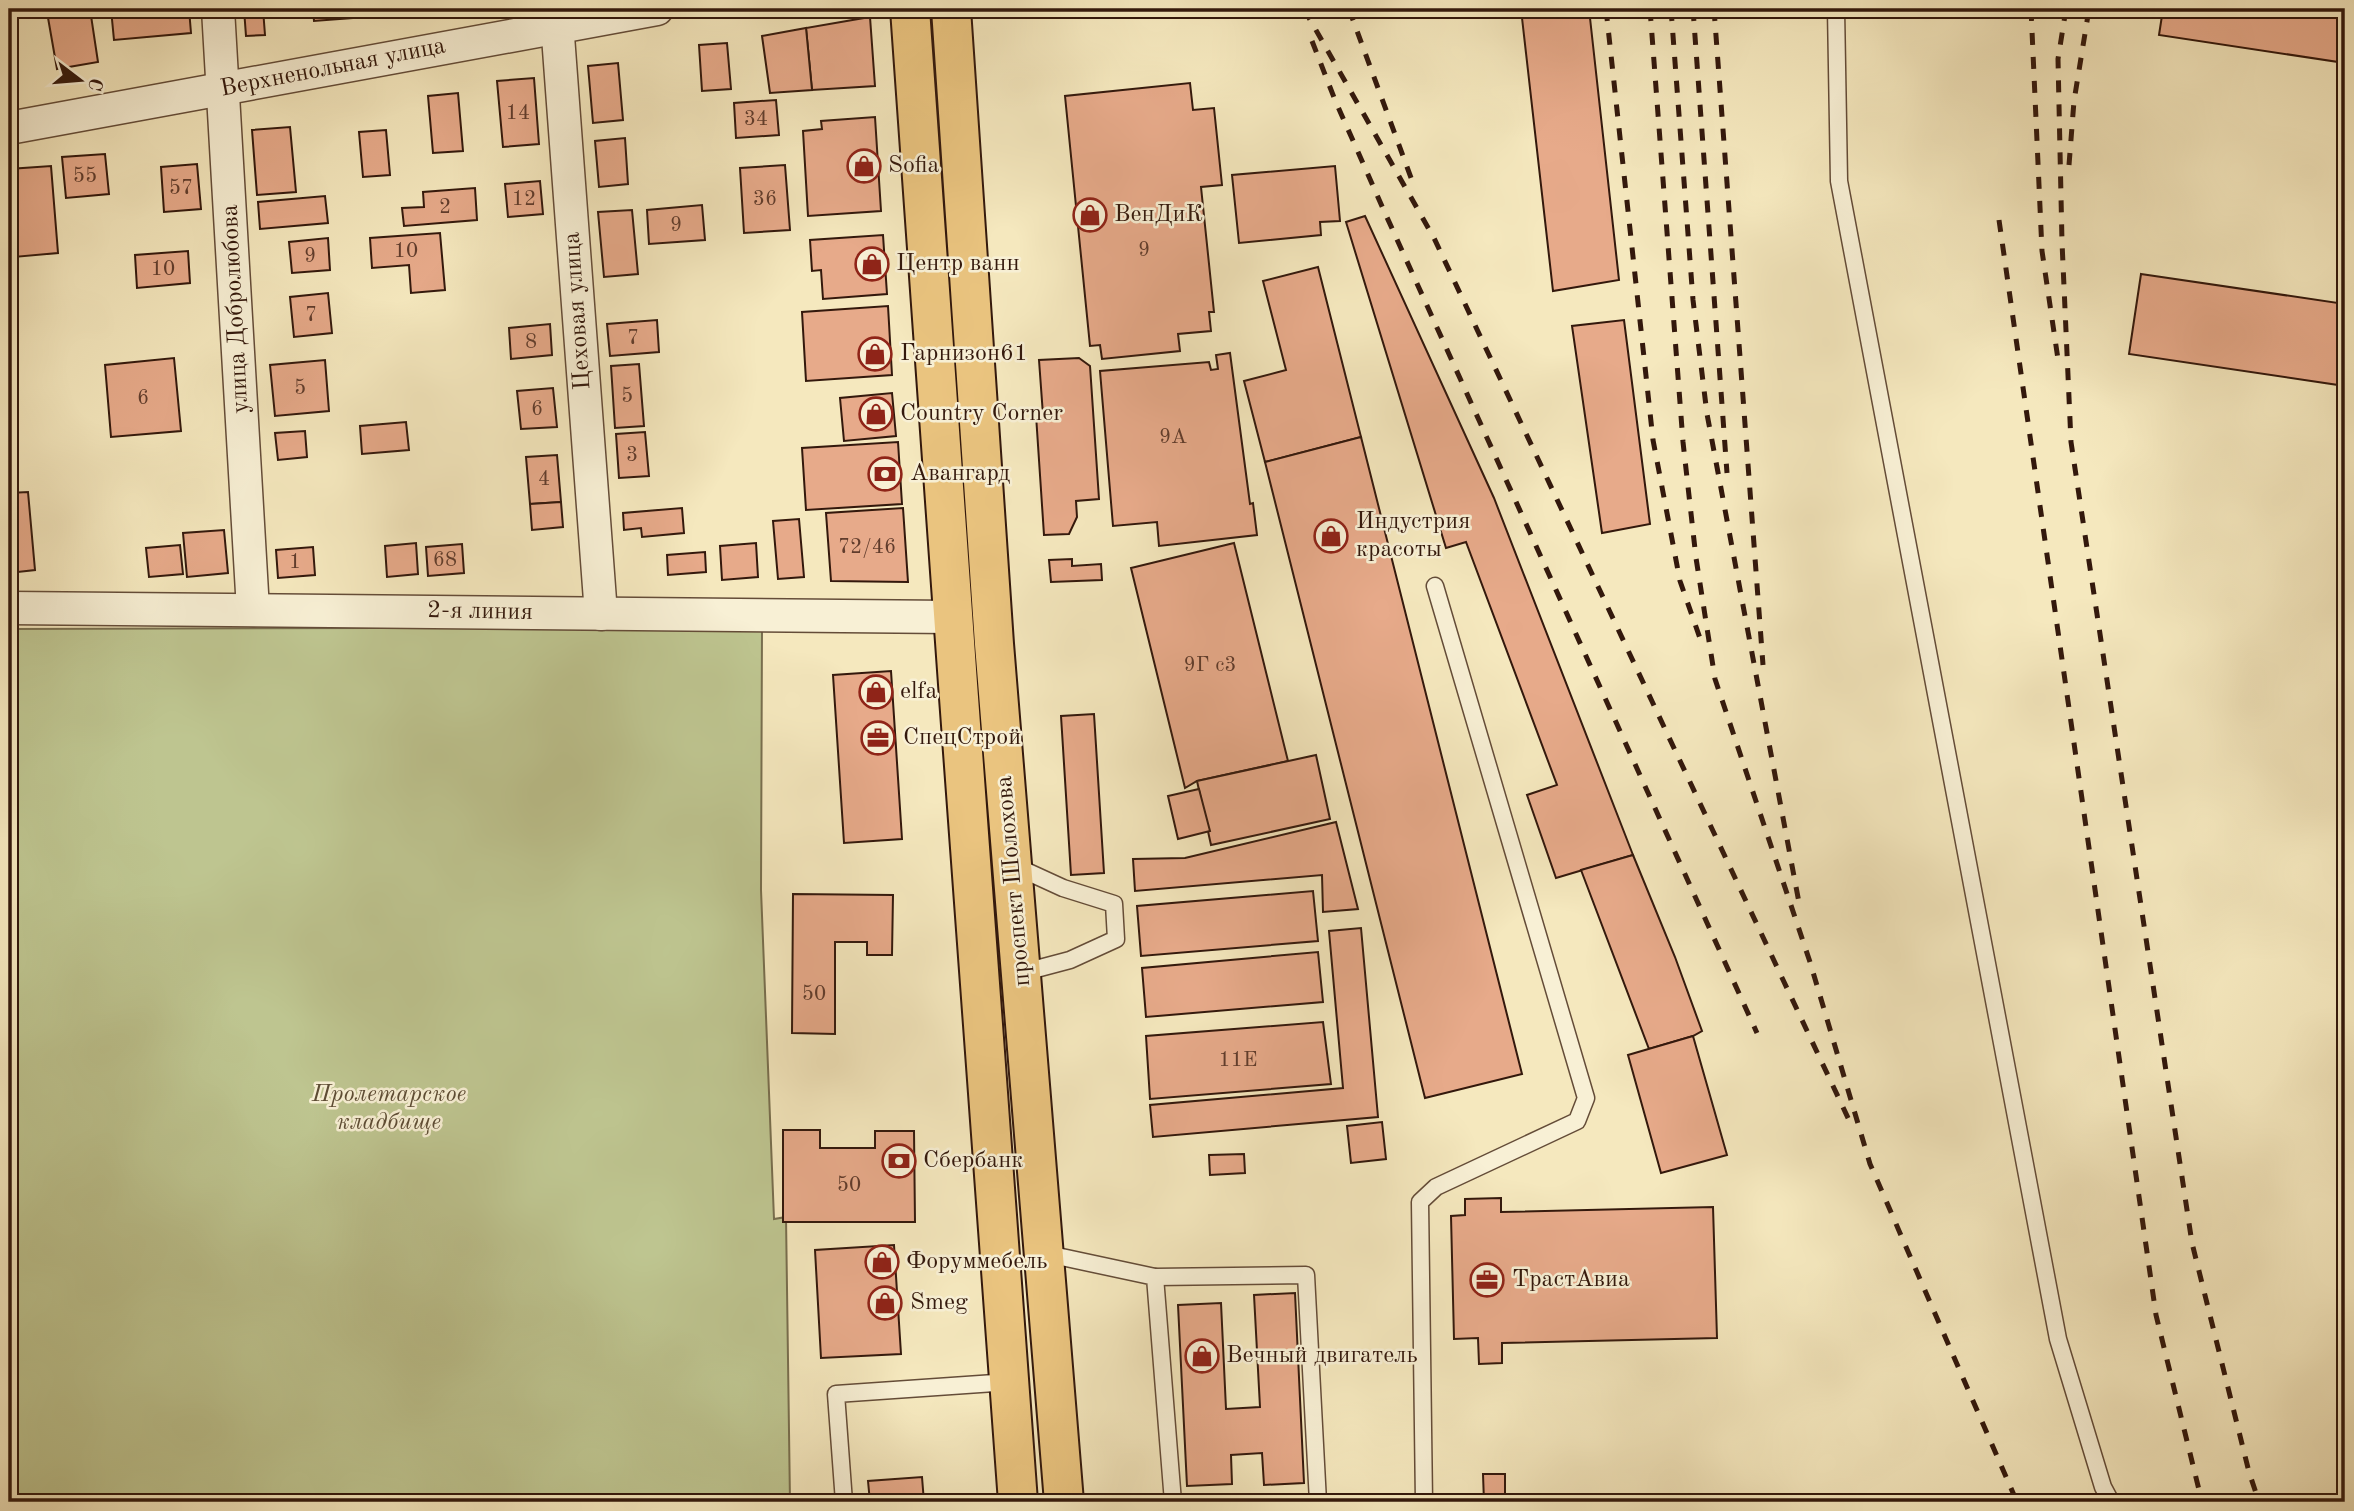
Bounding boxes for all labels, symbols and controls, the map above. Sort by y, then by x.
street label: Верхненольная улица [218,34,448,102]
north arrow [46,46,116,116]
text: С [83,75,105,93]
house number: 14 [506,103,530,124]
house number: 34 [744,109,768,130]
shop icon: Sofia [845,147,883,185]
place label: Sofia [888,154,940,178]
house number: 55 [73,166,97,187]
house number: 57 [169,178,193,199]
house number: 12 [512,189,536,210]
house number: 36 [753,189,777,210]
shop icon: ВенДиК [1071,196,1109,234]
house number: 2 [439,197,451,218]
place label: ВенДиК [1114,203,1203,227]
street label: улица Добролюбова [219,204,253,414]
house number: 9 [670,215,682,236]
street label: Цеховая улица [561,231,595,391]
house number: 9 [1138,240,1150,261]
house number: 10 [394,241,418,262]
shop icon: Центр ванн [853,245,891,283]
house number: 9 [304,246,316,267]
place label: Центр ванн [896,252,1020,276]
house number: 10 [151,259,175,280]
house number: 7 [305,305,317,326]
house number: 7 [627,328,639,349]
house number: 8 [525,332,537,353]
shop icon: Гарнизон61 [856,335,894,373]
place label: Гарнизон61 [900,342,1028,366]
house number: 5 [294,378,306,399]
house number: 5 [621,386,633,407]
house number: 6 [137,388,149,409]
shop icon: Country Corner [857,395,895,433]
house number: 6 [531,399,543,420]
place label: Country Corner [900,402,1063,426]
house number: 9А [1159,427,1187,448]
house number: 3 [626,445,638,466]
bank icon: Авангард [866,455,904,493]
place label: Авангард [910,462,1010,486]
house number: 4 [538,469,550,490]
place label: Индустрия красоты [1356,510,1471,562]
shop icon: Индустрия красоты [1312,517,1350,555]
house number: 72/46 [838,537,896,558]
house number: 68 [433,550,457,571]
house number: 1 [289,552,301,573]
street label: 2-я линия [427,599,533,625]
house number: 9Г с3 [1183,655,1237,676]
shop icon: elfa [857,673,895,711]
place label: elfa [900,680,937,704]
office icon: СпецСтрой [859,719,897,757]
place label: СпецСтрой [903,726,1021,750]
street label: проспект Шолохова [993,775,1035,987]
house number: 50 [802,984,826,1005]
house number: 11Е [1219,1050,1257,1071]
park label: Пролетарское кладбище [311,1083,466,1135]
bank icon: Сбербанк [880,1142,918,1180]
place label: Сбербанк [923,1149,1023,1173]
house number: 50 [837,1175,861,1196]
shop icon: Форуммебель [863,1243,901,1281]
place label: Форуммебель [906,1250,1048,1274]
office icon: ТрастАвиа [1468,1261,1506,1299]
place label: ТрастАвиа [1512,1268,1630,1292]
shop icon: Smeg [866,1284,904,1322]
place label: Smeg [910,1291,968,1315]
shop icon: Вечный двигатель [1183,1337,1221,1375]
place label: Вечный двигатель [1226,1344,1418,1368]

